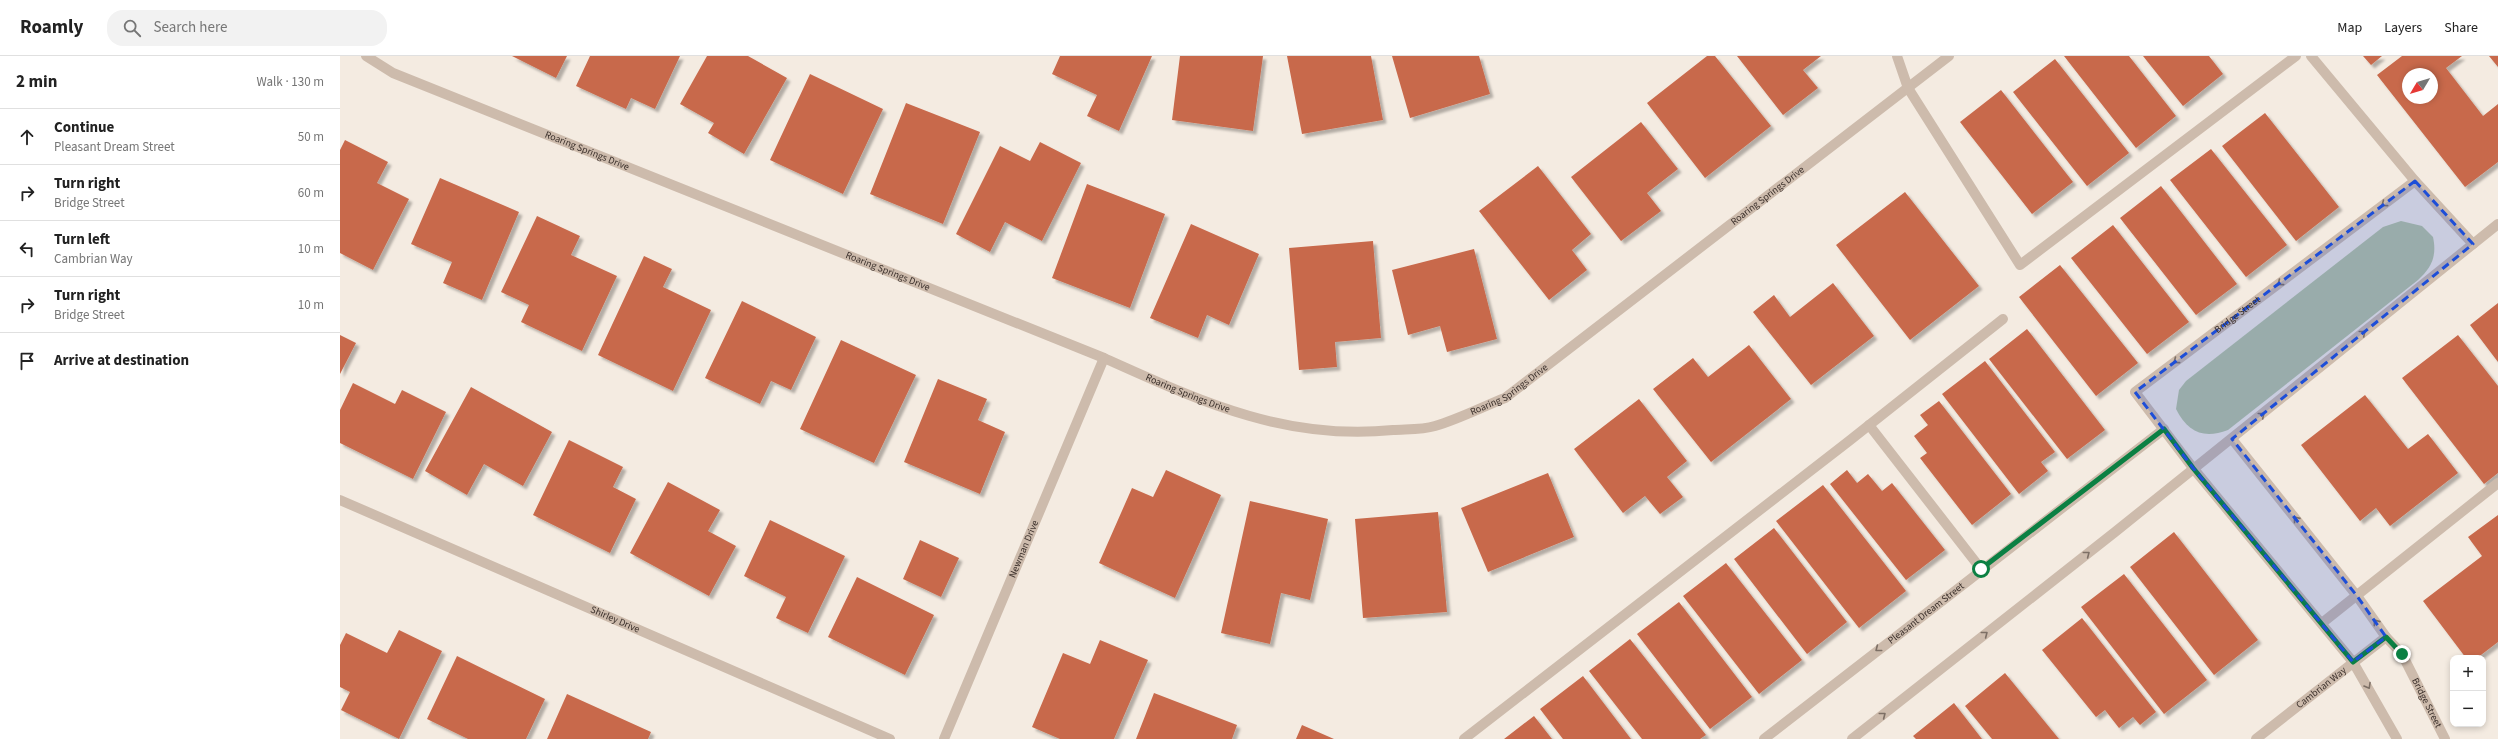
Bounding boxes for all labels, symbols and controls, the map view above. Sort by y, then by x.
search box [107,10,387,46]
text: Roamly [20,14,83,41]
icon: search [121,17,143,39]
text: Search here [153,17,227,38]
text: Map [2337,18,2362,38]
text: Layers [2384,18,2422,38]
text: Share [2444,18,2478,38]
north arrow [2402,68,2438,104]
text: 2 min [16,70,57,94]
text: Walk · 130 m [256,73,324,91]
text: Continue [54,117,114,138]
icon: ahead [16,126,38,148]
text: 50 m [298,128,324,146]
street label: Roaring Springs Drive [543,128,631,174]
text: Pleasant Dream Street [54,138,175,156]
street label: Roaring Springs Drive [1728,163,1808,229]
text: Turn right [54,173,120,194]
icon: right [16,182,38,204]
text: 60 m [298,184,324,202]
text: Bridge Street [54,194,125,212]
one-way arrow [2381,199,2388,206]
text: Turn left [54,229,110,250]
icon: left [16,238,38,260]
text: 10 m [298,240,324,258]
street label: Roaring Springs Drive [844,248,932,295]
text: Cambrian Way [54,250,133,268]
one-way arrow [2277,278,2284,286]
text: Turn right [54,285,120,306]
street label: Bridge Street [2211,292,2264,337]
icon: right [16,294,38,316]
text: 10 m [298,296,324,314]
text: Bridge Street [54,306,125,324]
one-way arrow [2358,331,2365,338]
icon: arrive [16,350,38,372]
text: Arrive at destination [54,350,189,371]
one-way arrow [2174,357,2181,364]
street label: Roaring Springs Drive [1468,360,1551,419]
street label: Roaring Springs Drive [1143,370,1232,417]
one-way arrow [2257,412,2264,419]
one-way arrow [2294,517,2301,524]
street label: Newman Drive [1005,518,1042,580]
one-way arrow [2082,552,2089,559]
route start [1972,560,1990,578]
street label: Pleasant Dream Street [1885,579,1968,647]
street label: Shirley Drive [588,603,642,637]
one-way arrow [2373,619,2381,626]
one-way arrow [1980,632,1987,639]
one-way arrow [1876,645,1883,652]
route end [2393,645,2411,663]
map controls [2450,655,2486,727]
button: + [2450,655,2486,691]
street label: Cambrian Way [2293,663,2350,712]
street label: Bridge Street [2408,675,2446,731]
one-way arrow [2363,682,2370,689]
button: − [2450,691,2486,727]
one-way arrow [1878,713,1885,720]

